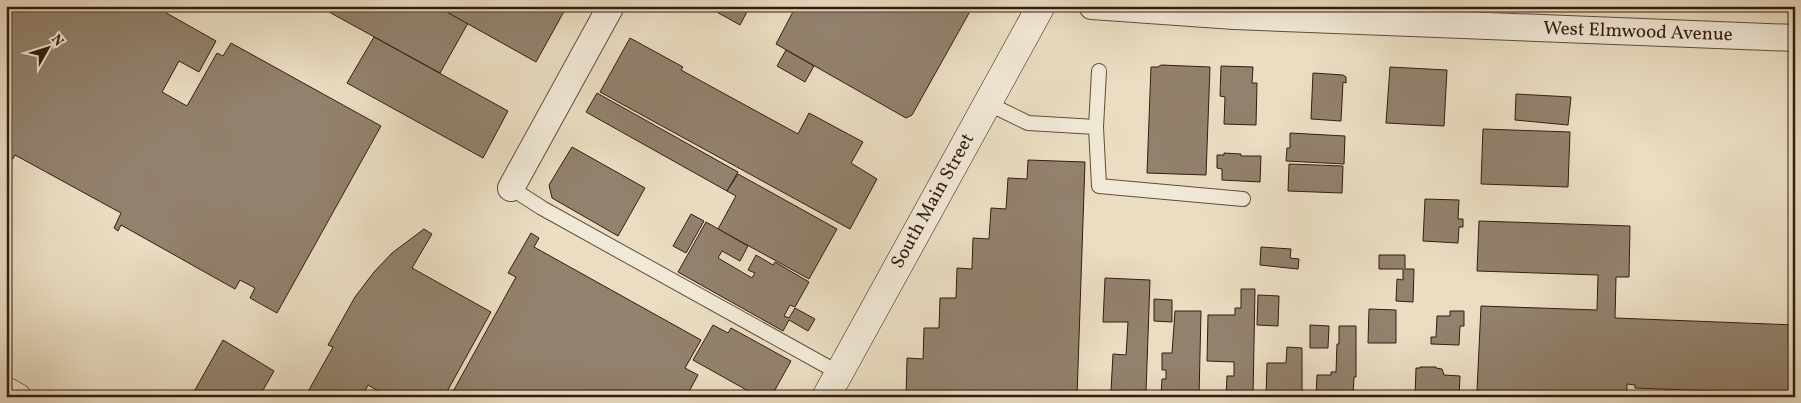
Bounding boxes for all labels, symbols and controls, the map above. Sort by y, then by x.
street label: West Elmwood Avenue [1543,16,1733,48]
north arrow [22,22,72,72]
text: N [46,31,68,51]
street label: South Main Street [885,128,981,273]

